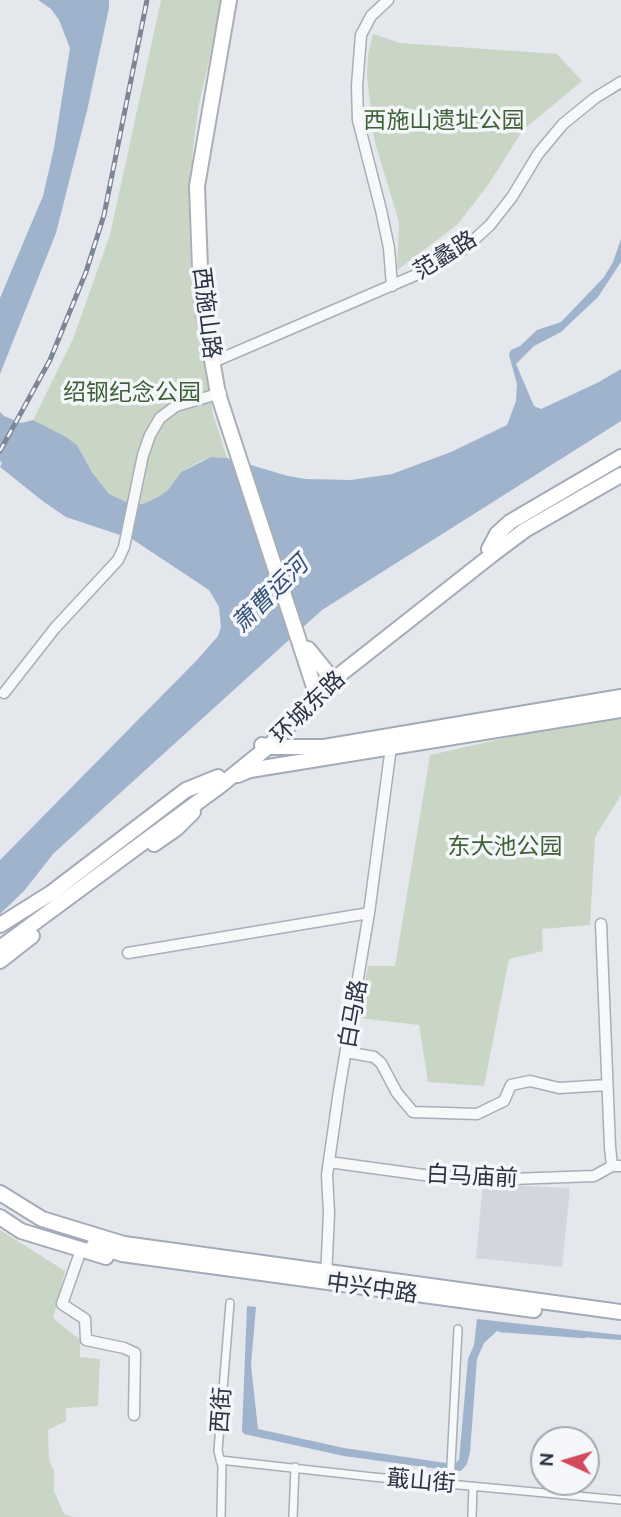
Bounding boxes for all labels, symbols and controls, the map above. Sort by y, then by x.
park label: 西施山遗址公园 [364,106,524,134]
street label: 范蠡路 [408,225,482,285]
street label: 西施山路 [188,266,226,360]
park label: 绍钢纪念公园 [63,378,201,406]
water label: 萧曹运河 [226,550,314,638]
street label: 环城东路 [265,665,351,749]
park label: 东大池公园 [448,832,562,860]
street label: 白马路 [333,978,373,1050]
street label: 白马庙前 [425,1160,519,1192]
street label: 中兴中路 [325,1268,419,1308]
street label: 西街 [206,1386,236,1434]
north arrow [530,1426,600,1496]
text: N [535,1452,558,1468]
street label: 蕺山街 [385,1464,457,1498]

